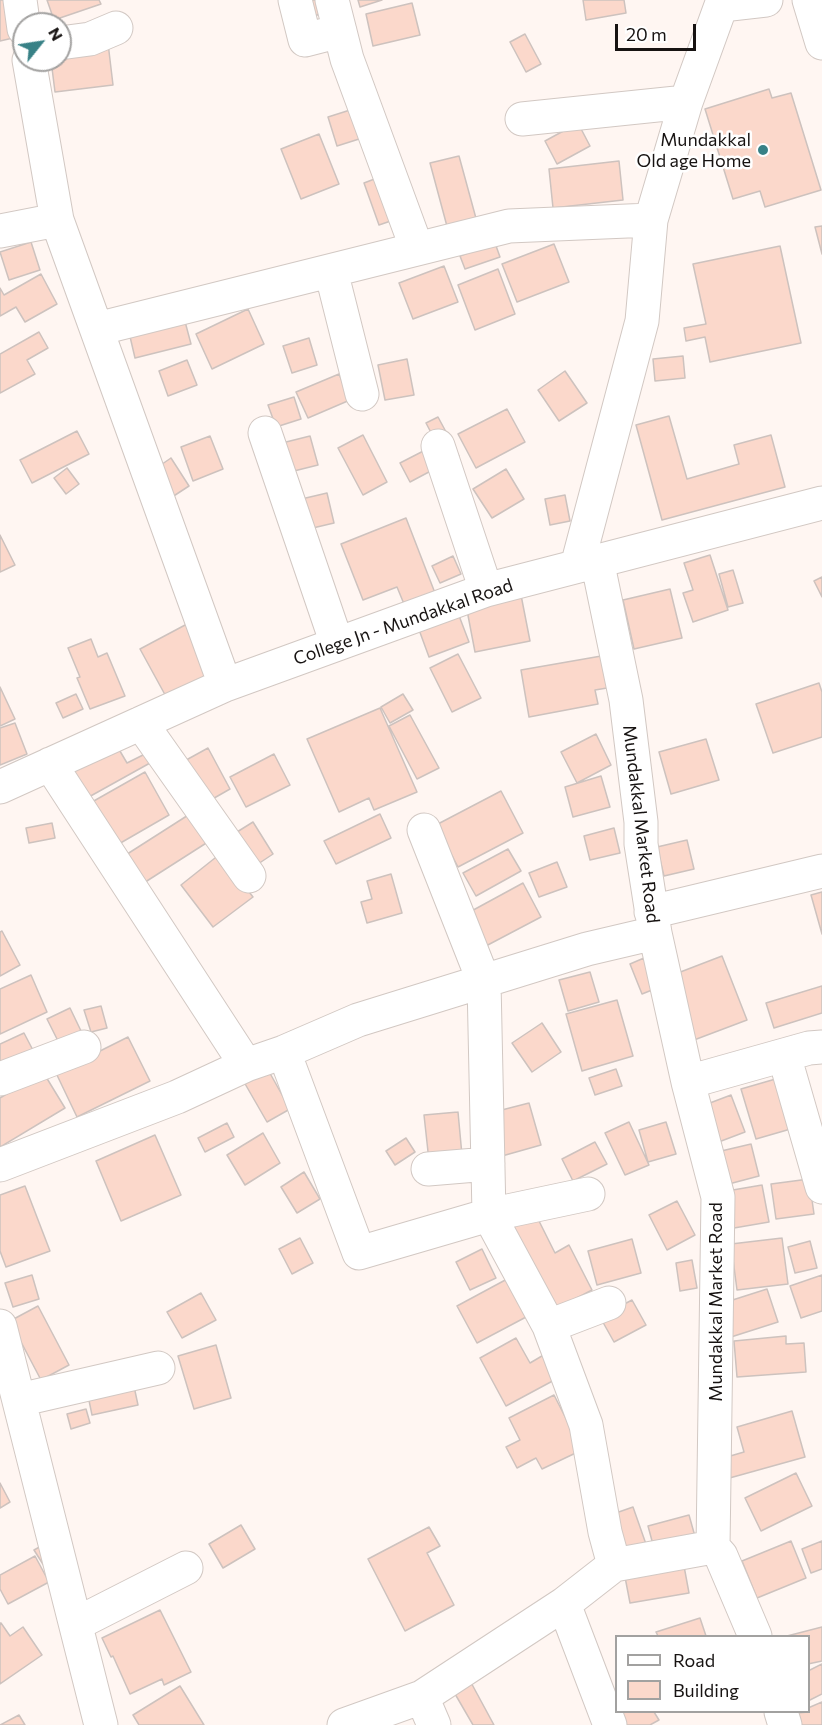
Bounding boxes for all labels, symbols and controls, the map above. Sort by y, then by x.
north arrow [12,12,72,72]
scale bar [618,12,699,50]
text: 20 m [626,23,667,45]
text: N [45,24,68,44]
place label: Mundakkal Old age Home [637,129,751,172]
marker: Mundakkal Old age Home [756,143,770,157]
street label: College Jn - Mundakkal Road [290,574,516,670]
street label: Mundakkal Market Road [618,724,664,924]
street label: Mundakkal Market Road [705,1202,727,1402]
legend [615,1635,810,1713]
text: Road [673,1649,715,1671]
text: Building [673,1679,739,1701]

